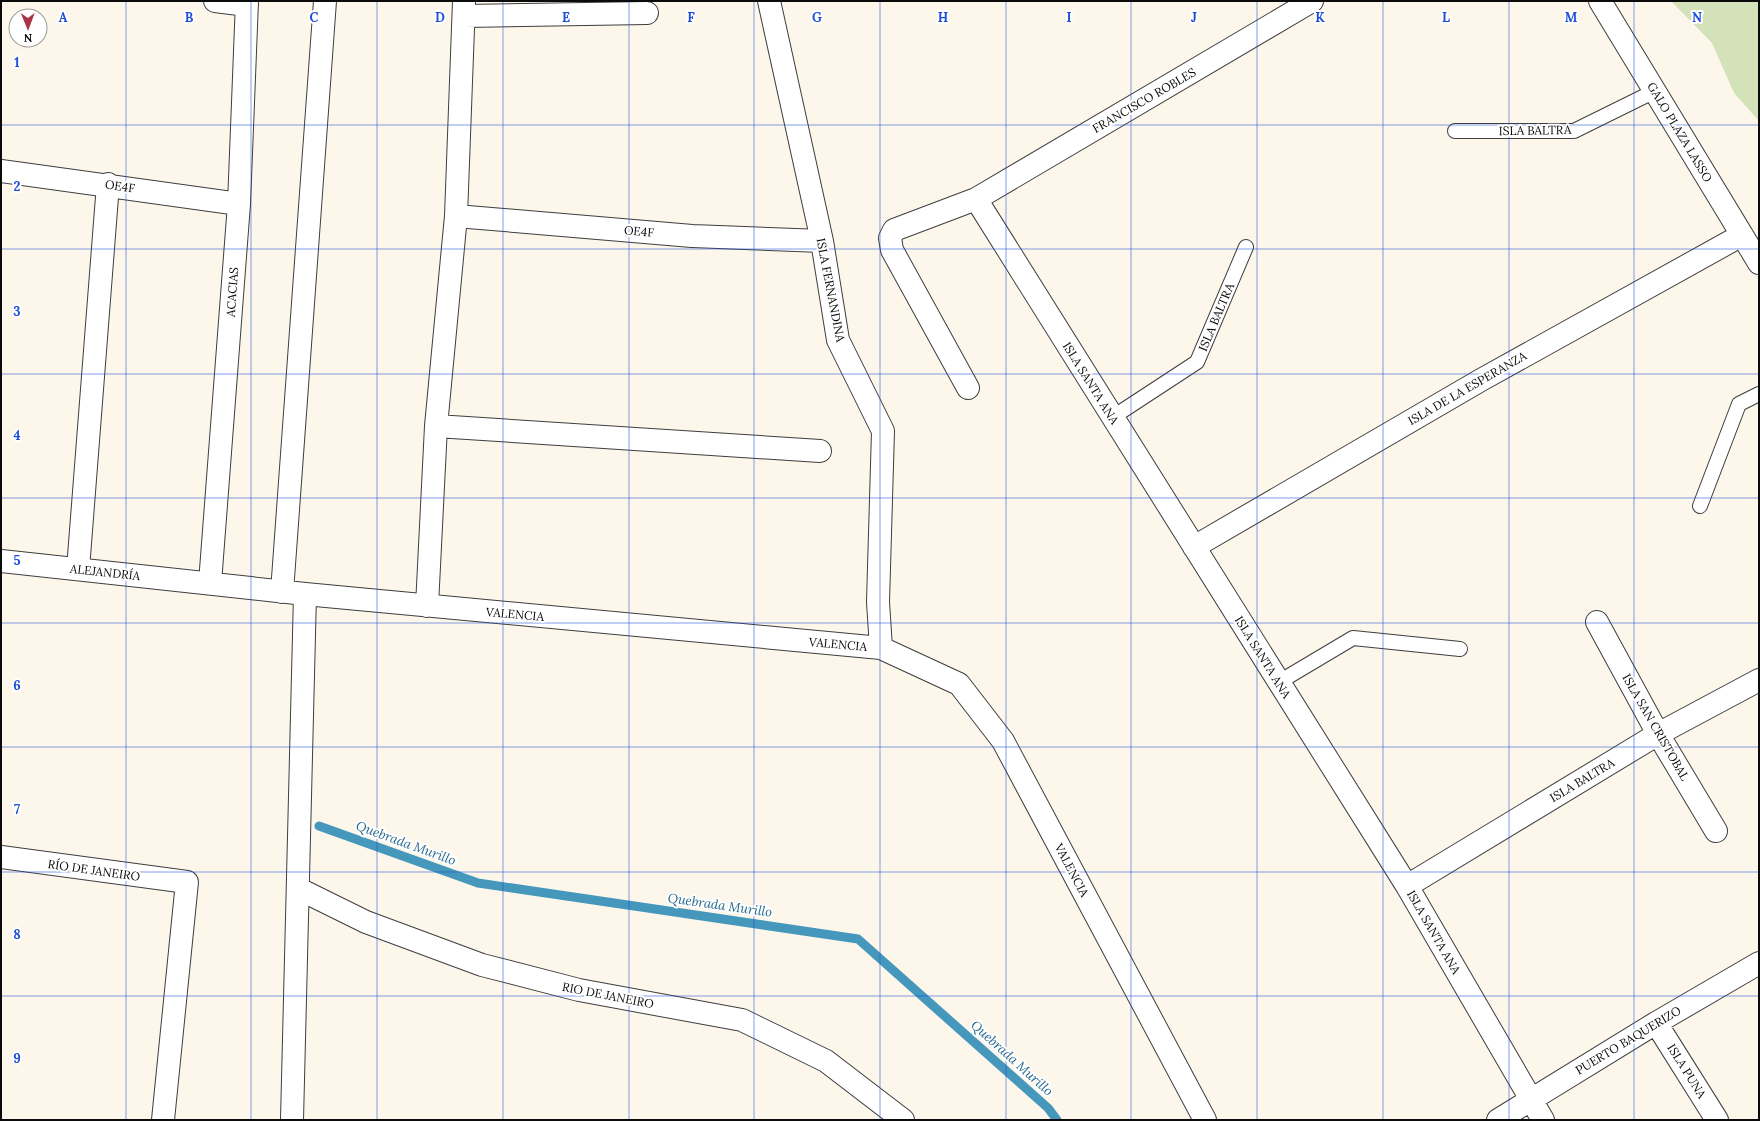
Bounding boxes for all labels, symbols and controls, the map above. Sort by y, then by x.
north arrow [8,8,48,48]
text: A [59,9,68,26]
text: B [185,9,194,26]
text: C [310,9,319,26]
text: D [435,9,445,26]
text: E [562,9,570,26]
text: F [687,9,695,26]
text: G [812,9,822,26]
text: H [938,9,948,26]
text: I [1066,9,1072,26]
text: J [1191,9,1197,26]
text: K [1315,9,1325,26]
text: L [1442,9,1450,26]
text: M [1565,9,1578,26]
text: N [1692,9,1702,26]
text: N [23,31,33,45]
text: 1 [14,54,20,71]
street label: FRANCISCO ROBLES [1090,64,1199,136]
street label: GALO PLAZA LASSO [1644,79,1716,185]
street label: ISLA BALTRA [1498,122,1572,138]
street label: OE4F [104,176,136,196]
text: 2 [14,178,21,195]
street label: OE4F [623,222,655,240]
street label: ISLA FERNANDINA [814,237,849,344]
street label: ACACIAS [223,266,241,318]
street label: ISLA BALTRA [1195,280,1237,353]
text: 3 [13,303,21,320]
street label: ISLA SANTA ANA [1060,339,1123,427]
street label: ISLA DE LA ESPERANZA [1405,348,1529,428]
text: 4 [13,427,21,444]
text: 5 [13,552,21,569]
street label: ALEJANDRÍA [68,561,141,583]
street label: VALENCIA [484,604,545,624]
street label: ISLA SANTA ANA [1232,613,1295,701]
street label: VALENCIA [807,634,868,654]
street label: ISLA SAN CRISTOBAL [1619,671,1693,783]
text: 6 [13,677,21,694]
street label: ISLA BALTRA [1547,755,1617,805]
text: 7 [14,801,20,818]
water label: Quebrada Murillo [354,817,459,869]
street label: VALENCIA [1051,840,1093,900]
street label: RÍO DE JANEIRO [47,856,141,884]
street label: ISLA SANTA ANA [1404,887,1464,977]
water label: Quebrada Murillo [667,889,773,921]
text: 8 [13,926,21,943]
street label: RIO DE JANEIRO [561,979,655,1011]
street label: PUERTO BAQUERIZO [1572,1003,1684,1077]
water label: Quebrada Murillo [967,1016,1057,1100]
street label: ISLA PUNA [1664,1041,1710,1101]
text: 9 [13,1050,21,1067]

